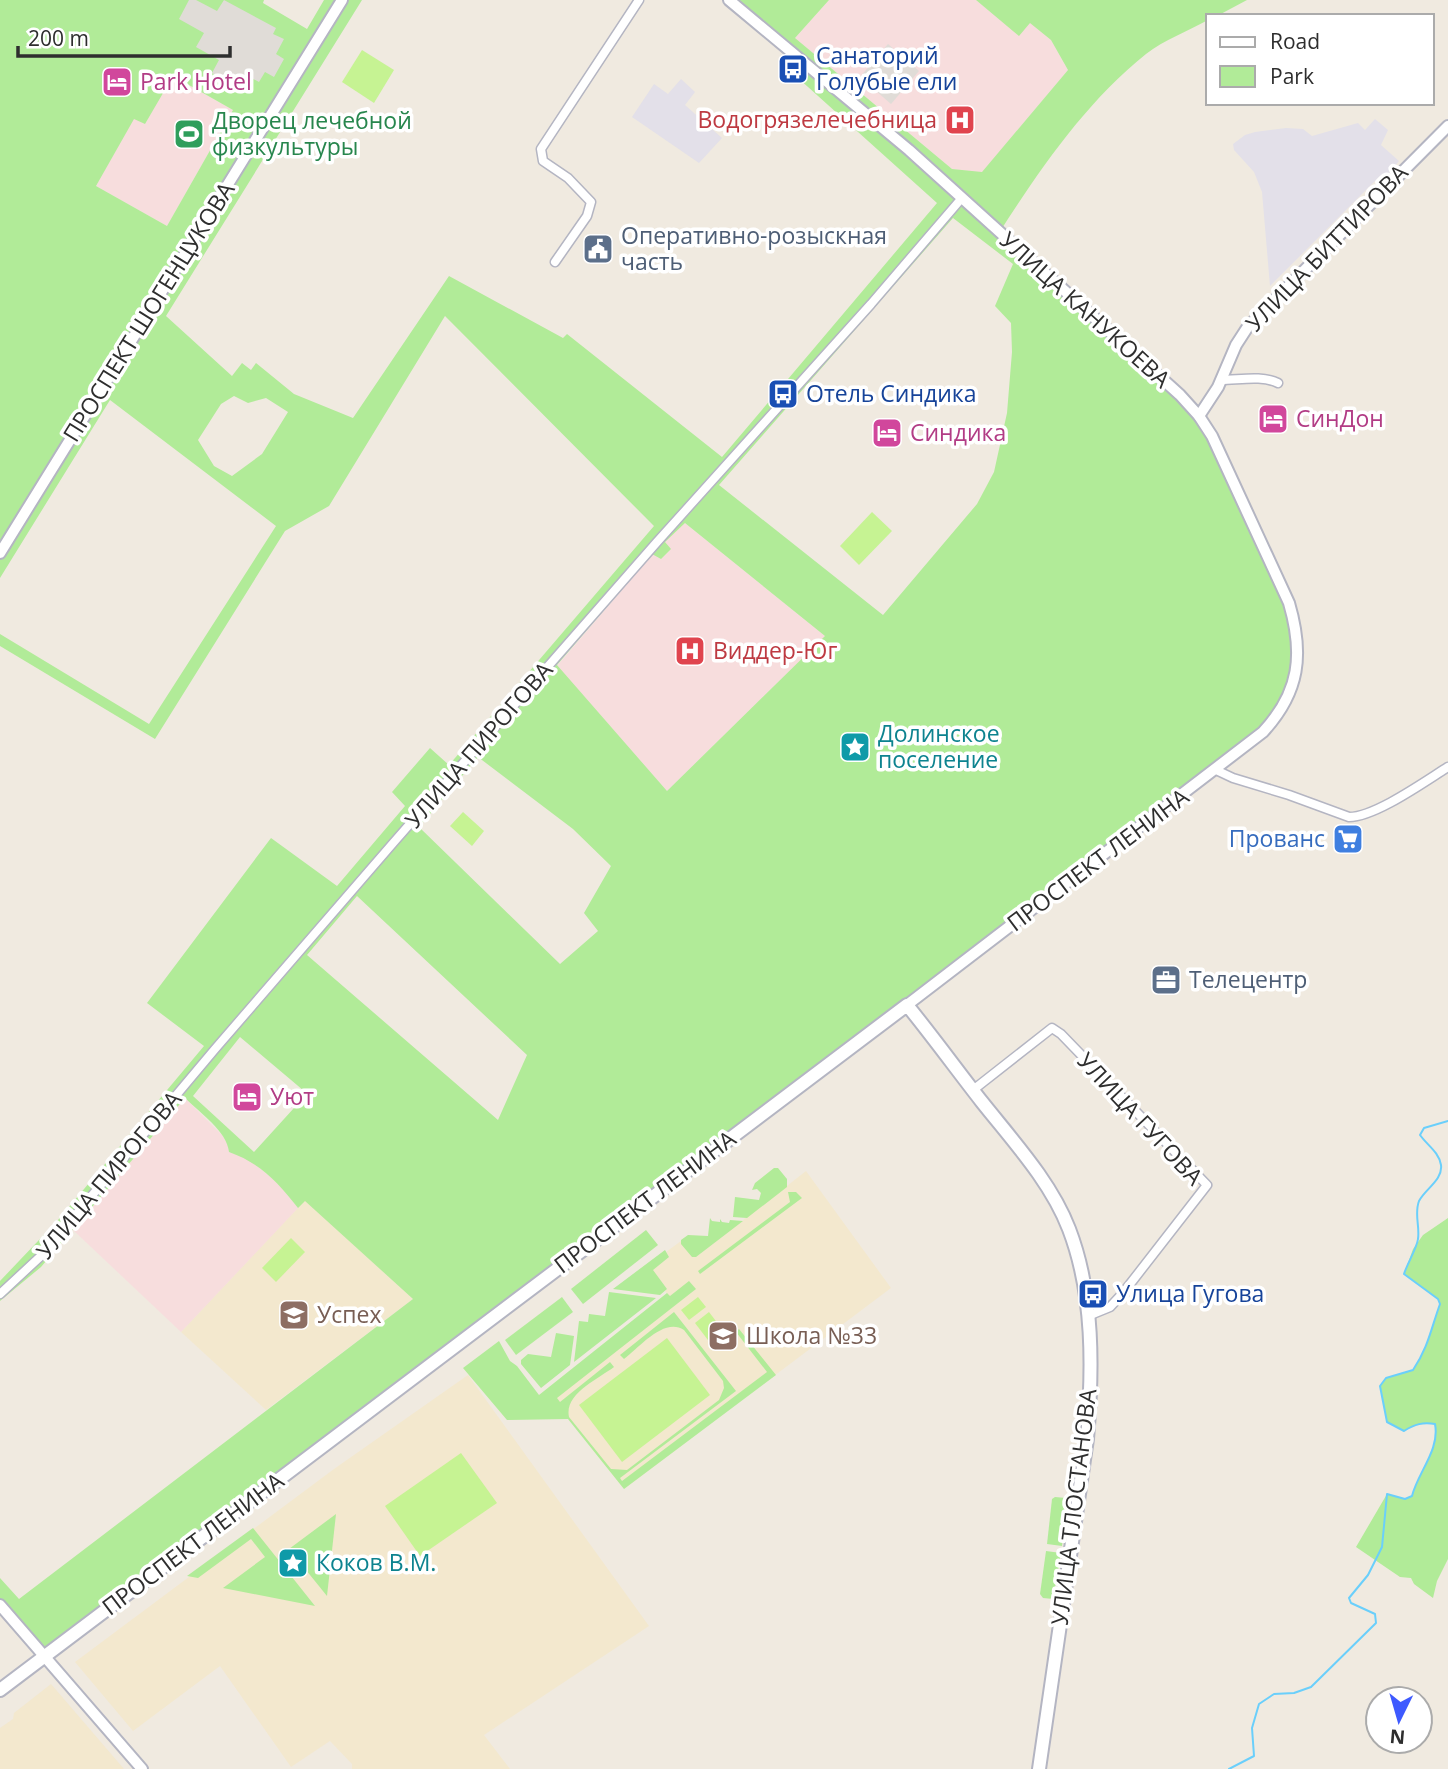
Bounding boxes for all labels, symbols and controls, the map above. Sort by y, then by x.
scale bar [18,14,229,58]
legend [1206,14,1434,105]
text: 200 m [28,24,89,52]
text: Road [1270,27,1320,55]
place label: Санаторий Голубые ели [816,39,957,97]
bus stop icon: Санаторий Голубые ели [776,52,810,86]
text: Park [1270,62,1314,90]
hotel icon: Park Hotel [100,65,134,99]
place label: Park Hotel [140,65,252,97]
place label: Водогрязелечебница [698,103,937,135]
hospital icon: Водогрязелечебница [943,103,977,137]
place label: Дворец лечебной физкультуры [212,104,412,162]
sports icon: Дворец лечебной физкультуры [172,117,206,151]
street label: УЛИЦА БИТТИРОВА [1238,156,1415,338]
street label: ПРОСПЕКТ ШОГЕНЦУКОВА [55,175,242,448]
place label: Оперативно-розыскная часть [621,219,887,277]
street label: УЛИЦА КАНУКОЕВА [994,224,1178,395]
public building icon: Оперативно-розыскная часть [581,232,615,266]
bus stop icon: Отель Синдика [766,377,800,411]
place label: Отель Синдика [806,377,977,409]
hotel icon: СинДон [1256,402,1290,436]
place label: СинДон [1296,402,1384,434]
hotel icon: Синдика [870,416,904,450]
place label: Синдика [910,416,1006,448]
hospital icon: Виддер-Юг [673,634,707,668]
place label: Виддер-Юг [713,634,837,666]
street label: УЛИЦА ПИРОГОВА [397,654,560,834]
place label: Долинское поселение [878,717,1000,775]
place icon: Долинское поселение [838,730,872,764]
street label: ПРОСПЕКТ ЛЕНИНА [1000,780,1195,938]
place label: Прованс [1229,822,1325,854]
supermarket icon: Прованс [1331,822,1365,856]
office icon: Телецентр [1149,963,1183,997]
place label: Телецентр [1189,963,1307,995]
street label: УЛИЦА ГУГОВА [1071,1045,1211,1192]
hotel icon: Уют [230,1080,264,1114]
place label: Уют [270,1080,314,1112]
street label: УЛИЦА ПИРОГОВА [28,1083,188,1265]
street label: ПРОСПЕКТ ЛЕНИНА [547,1122,742,1280]
bus stop icon: Улица Гугова [1076,1277,1110,1311]
place label: Улица Гугова [1116,1277,1264,1309]
school or university icon: Успех [277,1298,311,1332]
place label: Успех [317,1298,381,1330]
school or university icon: Школа №33 [706,1319,740,1353]
place label: Школа №33 [746,1319,877,1351]
street label: УЛИЦА ТЛОСТАНОВА [1043,1386,1103,1627]
street label: ПРОСПЕКТ ЛЕНИНА [95,1464,290,1622]
place icon: Коков В.М. [276,1546,310,1580]
place label: Коков В.М. [316,1546,436,1578]
north arrow [1364,1685,1434,1755]
text: N [1389,1723,1406,1751]

